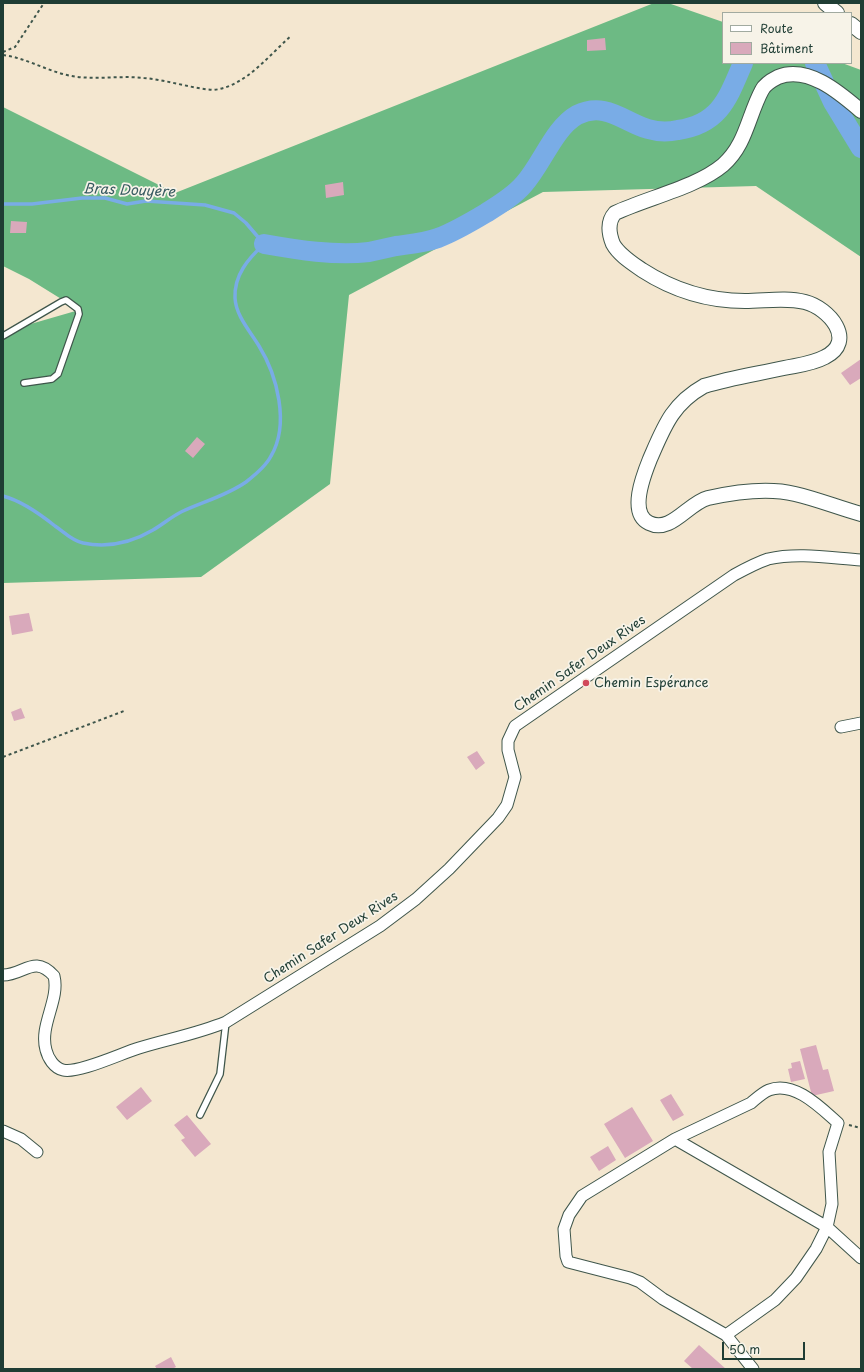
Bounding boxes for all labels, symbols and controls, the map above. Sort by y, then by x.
legend [722,12,852,64]
text: Route [760,19,793,37]
text: Bâtiment [760,39,813,57]
water label: Bras Douyère [83,181,175,201]
street label: Chemin Safer Deux Rives [511,613,649,715]
place label: Chemin Espérance [594,675,709,691]
marker: Chemin Espérance [581,678,591,688]
street label: Chemin Safer Deux Rives [261,889,401,987]
scale bar [724,1334,807,1360]
text: 50 m [729,1340,760,1358]

